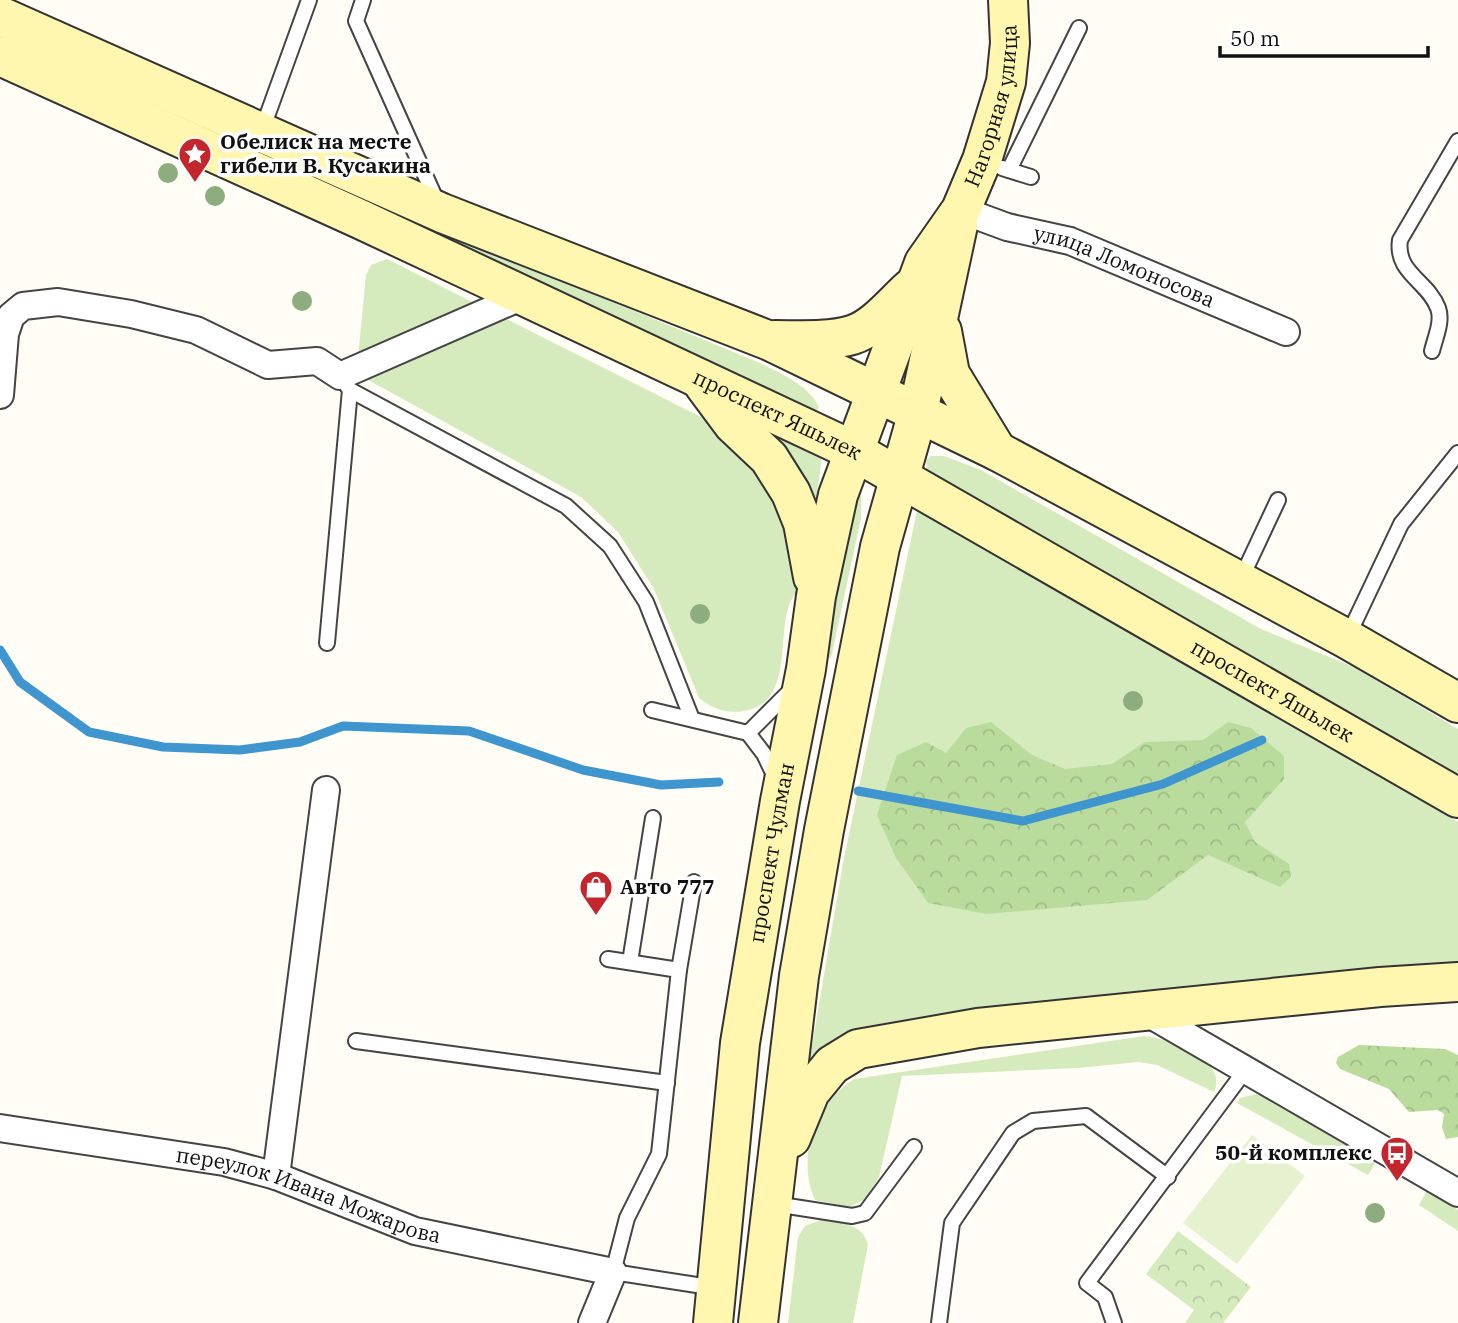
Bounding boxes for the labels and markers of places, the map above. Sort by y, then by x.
place label: Обелиск на месте гибели В. Кусакина [220,127,431,179]
place icon: Обелиск на месте гибели В. Кусакина [176,135,214,184]
shop icon: Авто 777 [577,868,615,917]
place label: Авто 777 [620,872,715,900]
bus stop icon: 50-й комплекс [1378,1134,1416,1183]
place label: 50-й комплекс [1215,1138,1372,1166]

